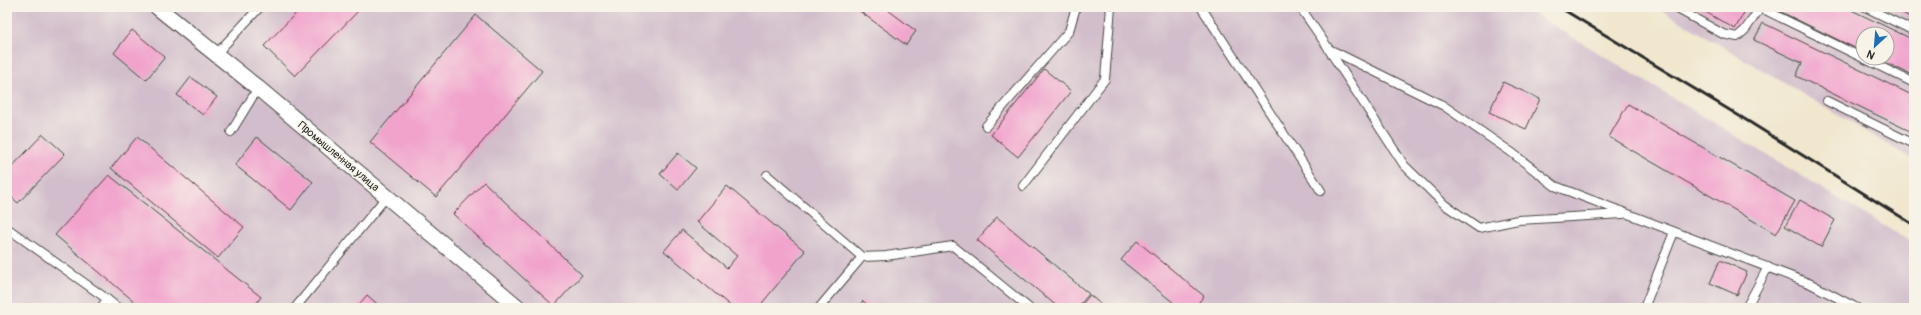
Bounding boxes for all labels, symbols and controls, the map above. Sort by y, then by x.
north arrow [1855,26,1895,66]
text: N [1864,47,1877,62]
street label: Промышленная улица [295,119,382,194]

